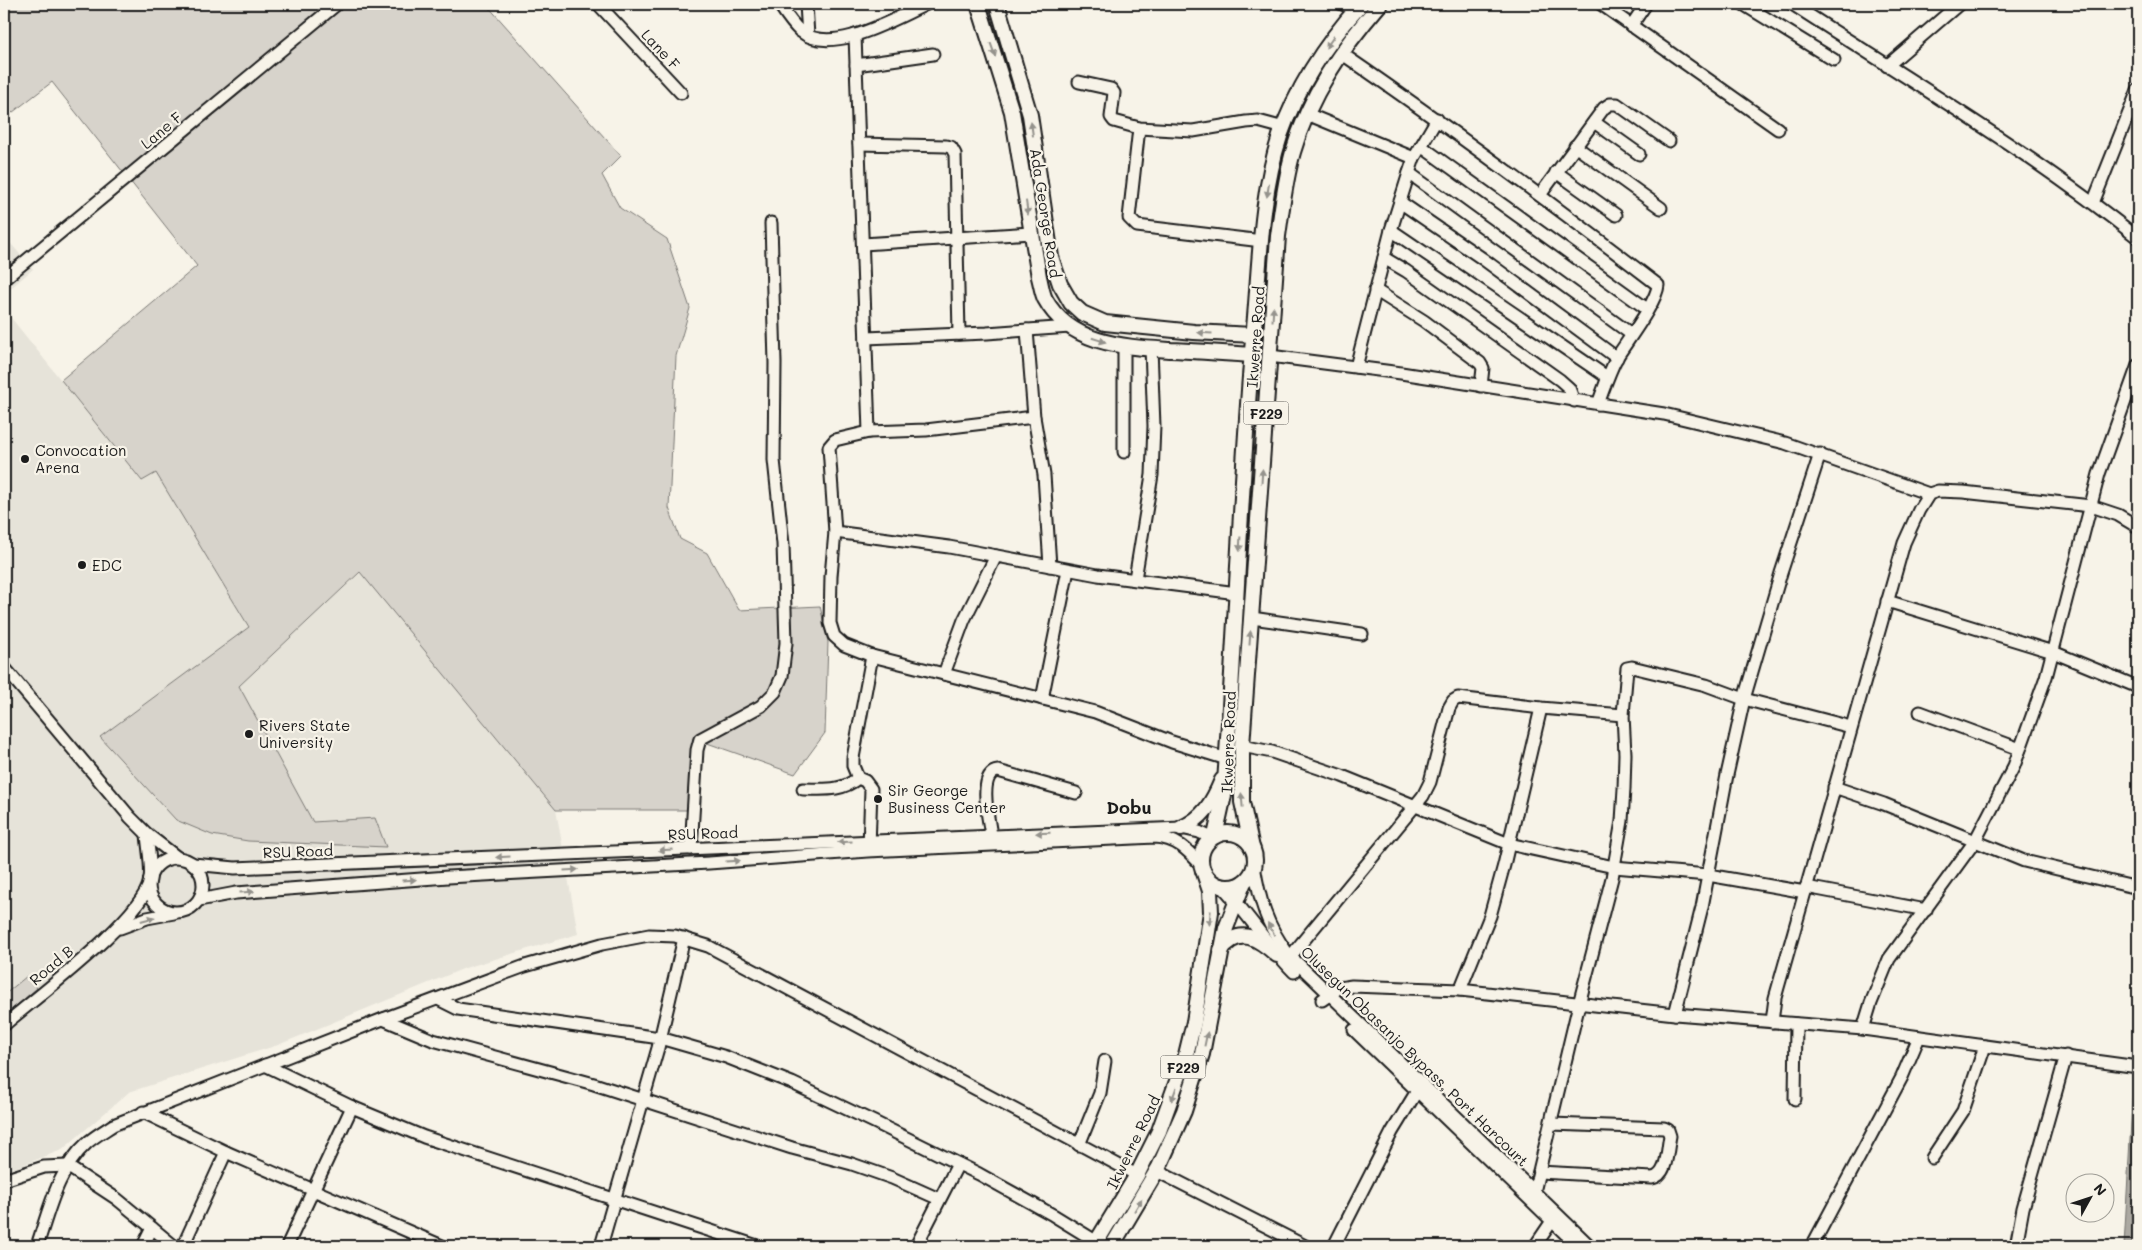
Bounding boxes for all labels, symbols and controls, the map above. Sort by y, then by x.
street label: Lane F [637,25,685,73]
one-way arrow [1325,35,1336,48]
one-way arrow [989,43,997,58]
street label: Lane F [136,107,186,153]
one-way arrow [1028,121,1036,137]
street label: Ada George Road [1026,147,1066,279]
one-way arrow [1264,182,1272,198]
one-way arrow [1023,201,1031,217]
street label: Ikwerre Road [1241,285,1269,389]
one-way arrow [1269,305,1277,321]
one-way arrow [1197,328,1213,336]
one-way arrow [1092,337,1107,345]
road number: F229 [1244,402,1288,424]
place label: Convocation Arena [35,440,126,477]
marker: Convocation Arena [19,453,31,465]
one-way arrow [1258,467,1266,483]
one-way arrow [1235,536,1243,552]
place label: EDC [92,555,122,575]
marker: EDC [76,559,88,571]
one-way arrow [1247,630,1255,646]
street label: Ikwerre Road [1216,691,1240,793]
place label: Rivers State University [259,715,350,752]
marker: Rivers State University [243,728,255,740]
place label: Sir George Business Center [888,780,1006,817]
one-way arrow [1238,792,1246,808]
marker: Sir George Business Center [872,793,884,805]
district label: Dobu [1106,795,1152,819]
street label: RSU Road [668,822,738,844]
one-way arrow [1034,829,1050,837]
one-way arrow [837,838,853,846]
street label: RSU Road [263,840,333,862]
one-way arrow [657,846,673,854]
one-way arrow [495,854,511,862]
one-way arrow [726,857,742,865]
one-way arrow [563,866,579,874]
one-way arrow [401,876,417,884]
one-way arrow [239,888,255,896]
one-way arrow [1206,910,1214,926]
one-way arrow [141,914,156,922]
one-way arrow [1267,922,1275,936]
street label: Road B [25,941,77,989]
street label: Olusegun Obasanjo Bypass, Port Harcourt [1297,941,1533,1171]
one-way arrow [1202,1030,1210,1046]
road number: F229 [1160,1056,1206,1078]
one-way arrow [1170,1086,1177,1101]
street label: Ikwerre Road [1102,1092,1164,1192]
north arrow [2064,1172,2114,1222]
text: N [2090,1179,2111,1200]
one-way arrow [1134,1198,1143,1211]

